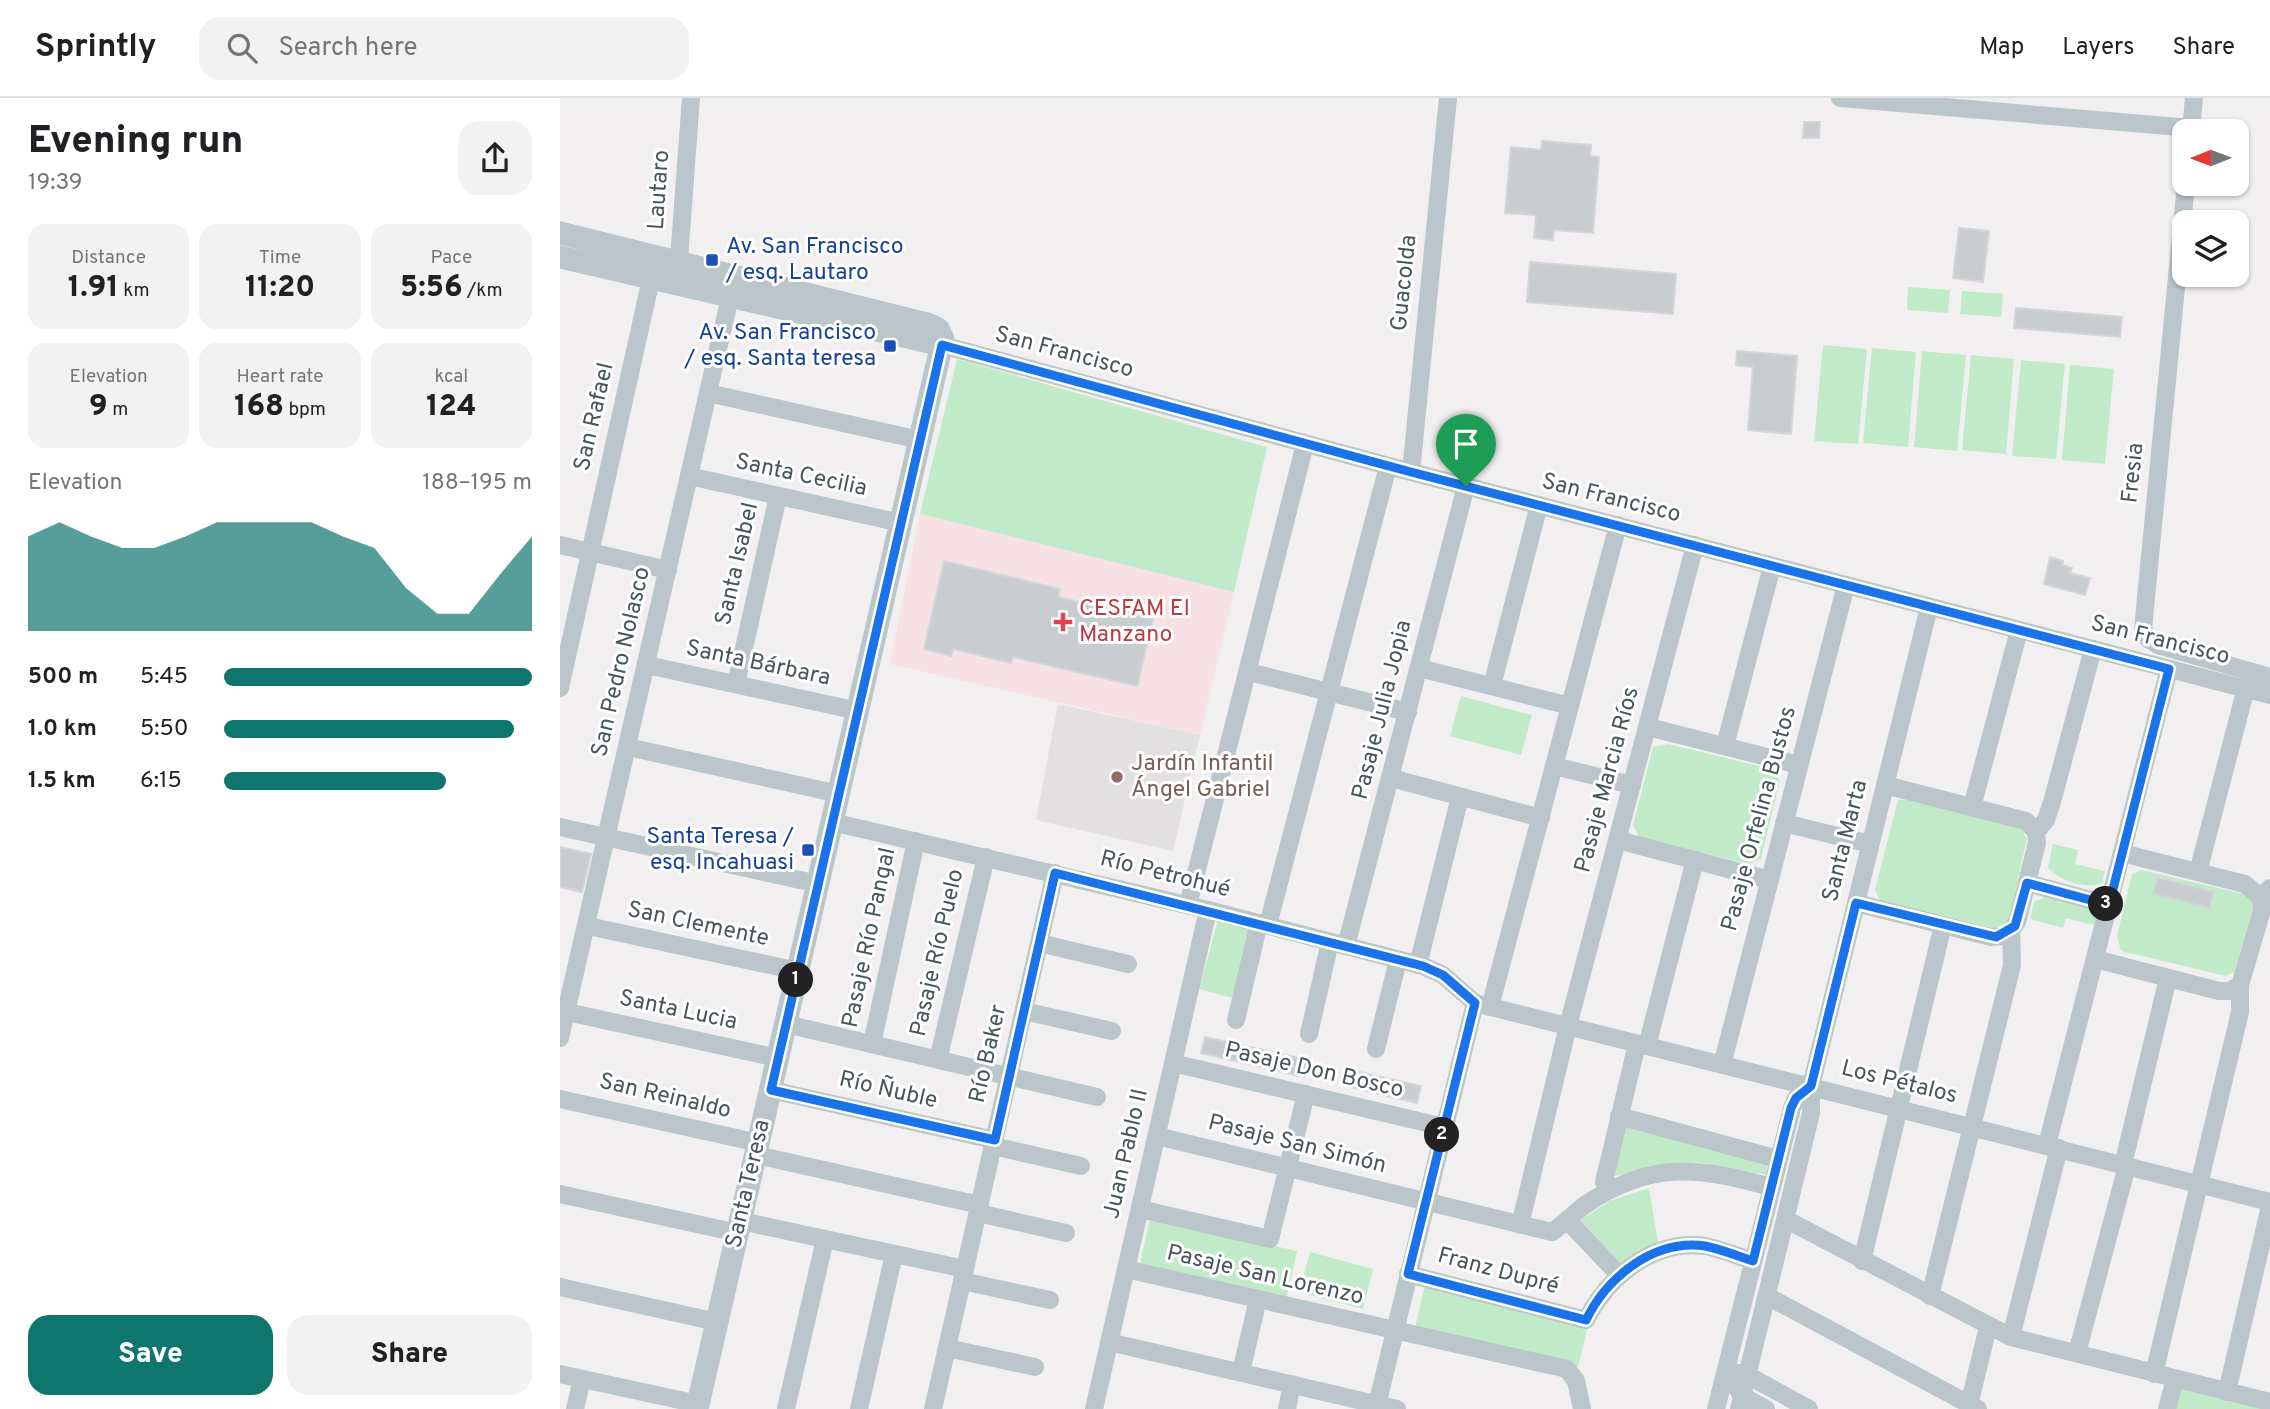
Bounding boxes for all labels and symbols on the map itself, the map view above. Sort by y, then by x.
north arrow [2172,119,2249,196]
street label: Lautaro [643,149,677,231]
place label: Av. San Francisco / esq. Lautaro [725,233,904,288]
street label: Guacolda [1386,233,1424,333]
marker: Av. San Francisco / esq. Lautaro [704,252,720,268]
place label: Av. San Francisco / esq. Santa teresa [683,319,876,374]
street label: San Francisco [992,321,1136,385]
marker: Av. San Francisco / esq. Santa teresa [882,338,898,354]
street label: San Rafael [568,360,622,474]
pin [1436,414,1496,486]
street label: Fresia [2116,441,2152,505]
street label: Santa Cecilia [733,448,869,504]
street label: San Francisco [1538,468,1684,530]
street label: Santa Isabel [710,500,766,628]
street label: San Pedro Nolasco [586,564,658,760]
place label: CESFAM El Manzano [1079,595,1190,650]
street label: San Francisco [2087,610,2233,672]
marker: CESFAM El Manzano [1053,612,1073,632]
street label: Pasaje Julia Jopia [1347,617,1419,803]
street label: Santa Bárbara [683,635,833,693]
street label: Pasaje Marcia Ríos [1569,684,1647,876]
street label: Pasaje Orfelina Bustos [1716,703,1804,935]
place label: Jardín Infantil Ángel Gabriel [1131,750,1274,805]
marker: Jardín Infantil Ángel Gabriel [1109,769,1125,785]
street label: Santa Marta [1817,777,1875,905]
place label: Santa Teresa / esq. Incahuasi [646,823,794,878]
marker: Santa Teresa / esq. Incahuasi [800,842,816,858]
street label: Pasaje Río Pangal [837,845,903,1031]
street label: Río Petrohué [1097,845,1233,905]
street label: Pasaje Río Puelo [905,867,971,1039]
pin: 3 [2088,886,2124,922]
street label: San Clemente [625,896,771,954]
pin: 1 [778,962,814,998]
street label: Santa Lucia [616,984,740,1038]
street label: Río Baker [964,1002,1014,1106]
street label: Pasaje Don Bosco [1222,1036,1406,1106]
street label: Los Pétalos [1838,1055,1960,1111]
street label: Río Ñuble [836,1065,940,1116]
street label: San Reinaldo [596,1068,734,1126]
street label: Juan Pablo II [1098,1086,1156,1222]
street label: Pasaje San Simón [1205,1109,1389,1181]
street label: Santa Teresa [720,1117,778,1251]
pin: 2 [1424,1118,1460,1152]
street label: Pasaje San Lorenzo [1164,1239,1366,1313]
street label: Franz Dupré [1434,1242,1562,1302]

